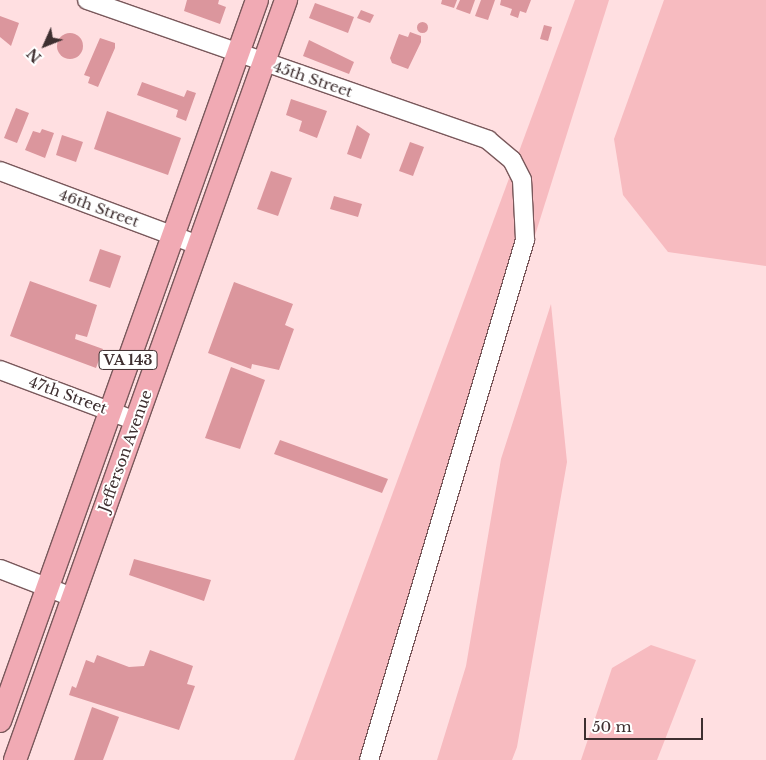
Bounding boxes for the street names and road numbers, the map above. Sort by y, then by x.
street label: 45th Street [271,57,355,101]
street label: 46th Street [57,185,141,231]
road number: VA 143 [98,348,158,372]
street label: 47th Street [27,373,109,417]
street label: Jefferson Avenue [94,387,156,515]

